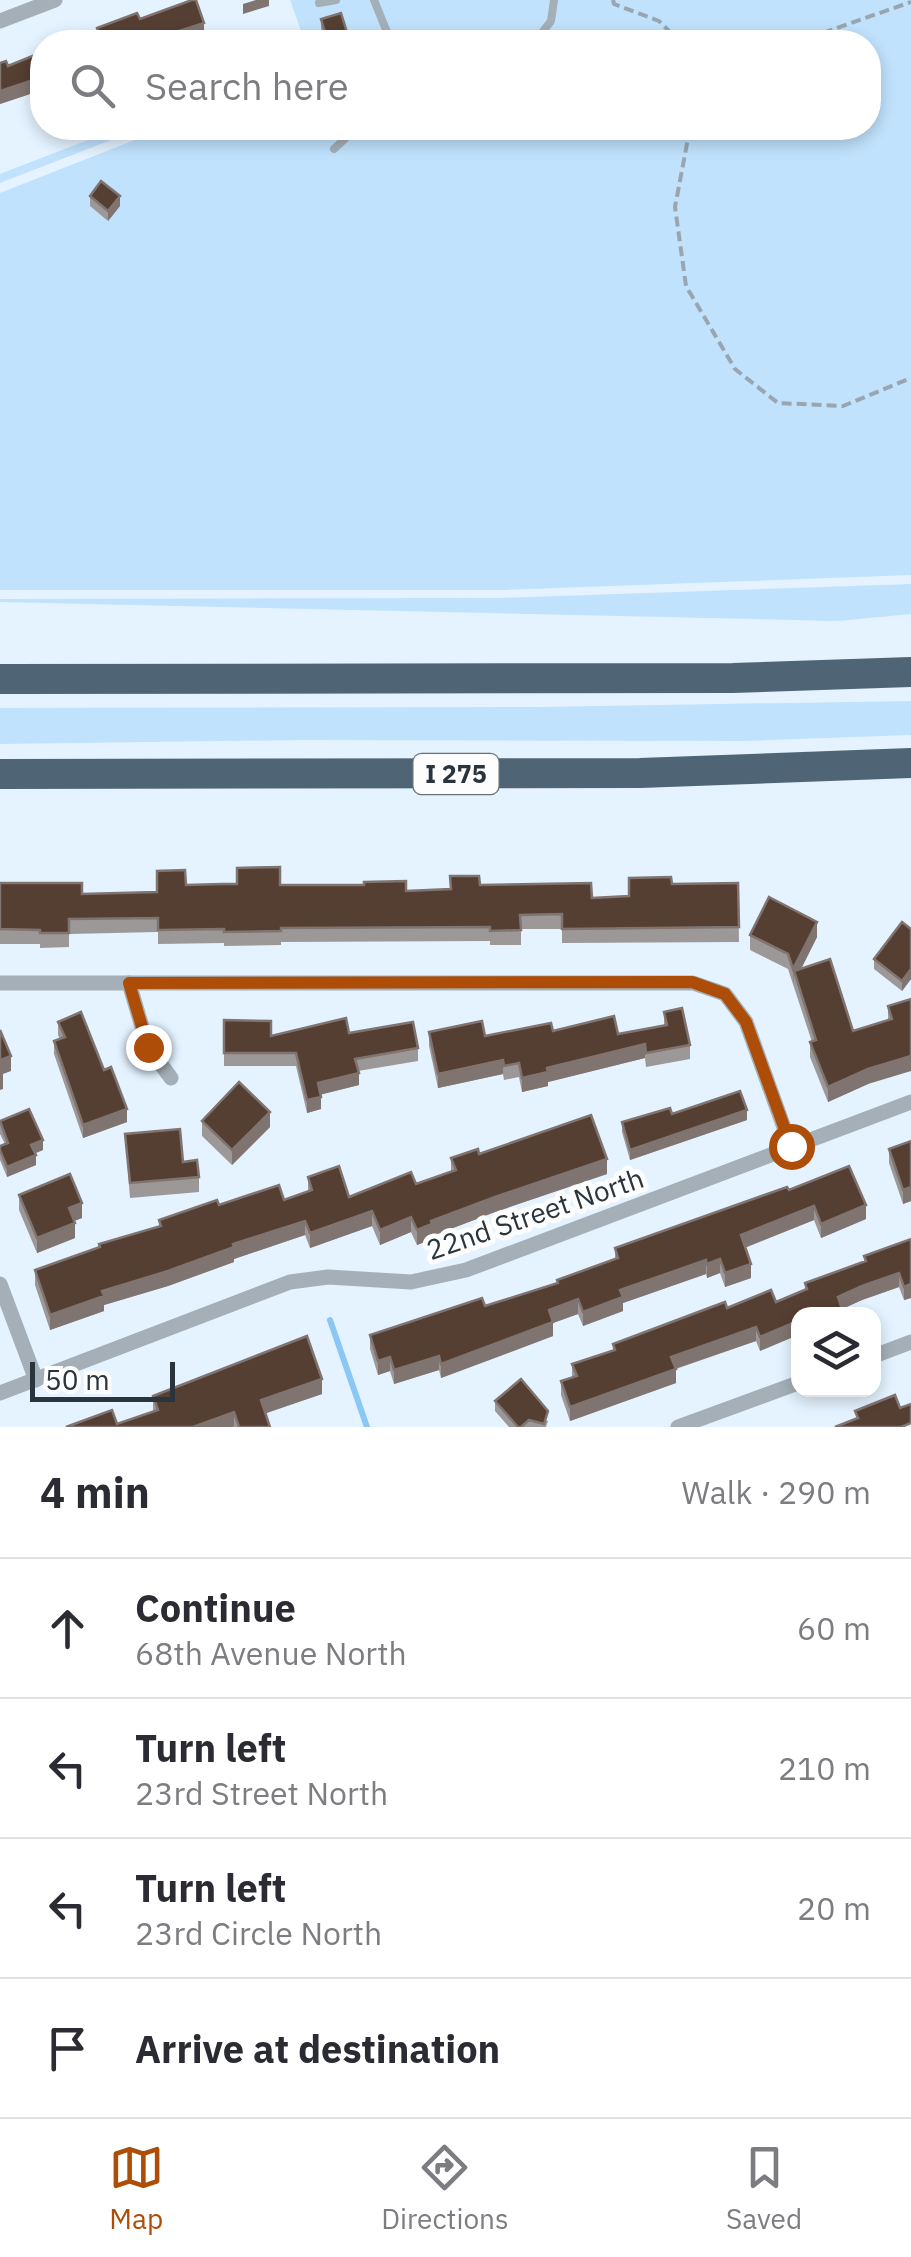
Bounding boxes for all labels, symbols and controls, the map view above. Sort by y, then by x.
search box [30,30,881,140]
icon: search [65,58,120,113]
text: Search here [145,61,349,110]
road number: I 275 [414,754,498,794]
route end [126,1025,172,1071]
route start [769,1124,815,1170]
street label: 22nd Street North [421,1159,648,1268]
map controls [791,1307,881,1397]
button: layers [791,1307,881,1397]
scale bar [30,1357,175,1402]
text: 50 m [45,1361,110,1398]
text: 4 min [40,1465,150,1520]
text: Walk · 290 m [682,1471,871,1513]
text: Continue [135,1583,296,1632]
icon: ahead [40,1601,95,1656]
text: 60 m [797,1607,871,1649]
text: 68th Avenue North [135,1632,407,1674]
text: Turn left [135,1723,286,1772]
icon: left [40,1741,95,1796]
text: 210 m [778,1747,871,1789]
text: 23rd Street North [135,1772,388,1814]
text: Turn left [135,1863,286,1912]
icon: left [40,1881,95,1936]
text: 20 m [797,1887,871,1929]
text: 23rd Circle North [135,1912,382,1954]
icon: arrive [40,2021,95,2076]
text: Arrive at destination [135,2024,500,2073]
tab: Map [109,2140,164,2237]
tab: Directions [381,2140,509,2237]
tab: Saved [726,2140,802,2237]

